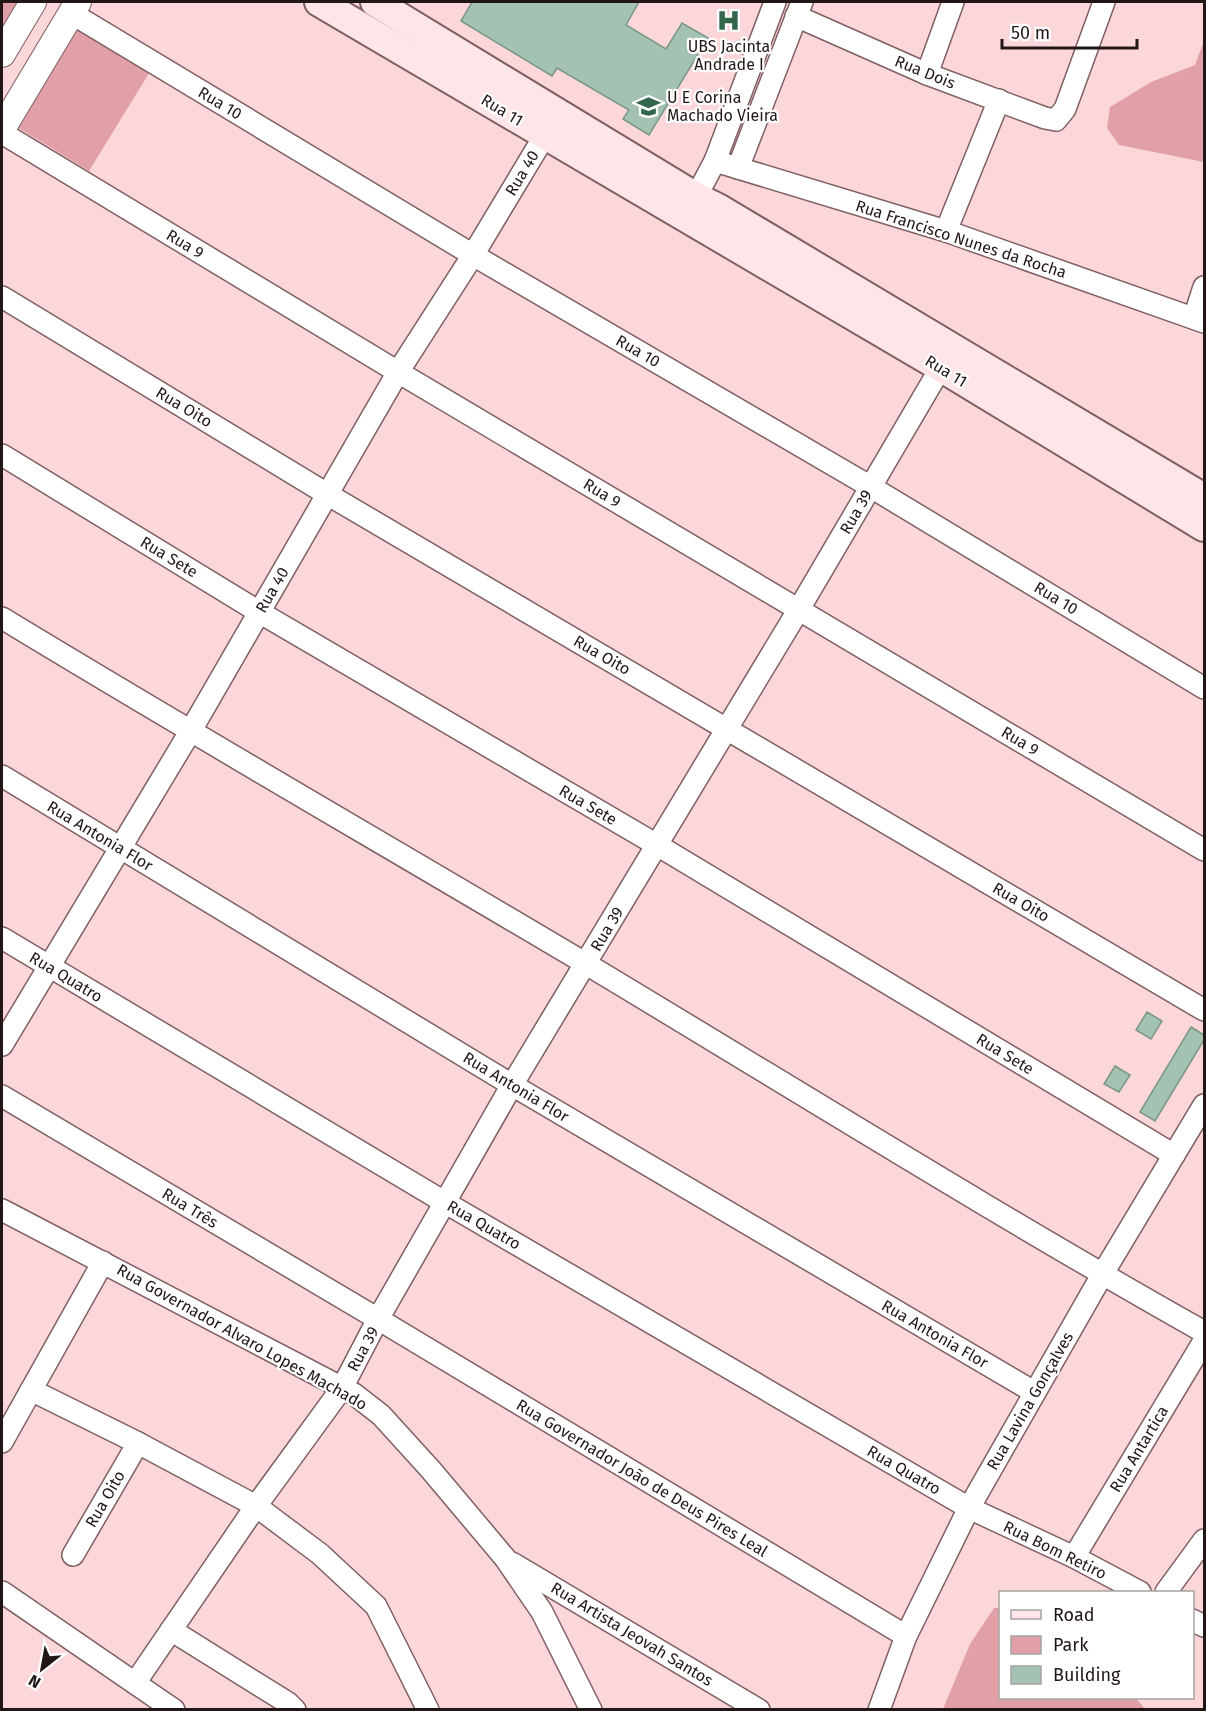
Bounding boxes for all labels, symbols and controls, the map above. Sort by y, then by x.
hospital icon: UBS Jacinta Andrade I [716,8,742,34]
scale bar [1002,12,1137,50]
text: 50 m [1011,22,1050,44]
place label: UBS Jacinta Andrade I [688,37,770,74]
street label: Rua Dois [892,51,958,93]
street label: Rua 10 [195,83,245,123]
place label: U E Corina Machado Vieira [667,88,778,125]
street label: Rua 11 [478,90,526,130]
school or university icon: U E Corina Machado Vieira [636,93,662,119]
street label: Rua 40 [501,147,543,199]
street label: Rua Francisco Nunes da Rocha [853,196,1069,282]
street label: Rua 9 [163,225,207,263]
street label: Rua 10 [613,331,664,371]
street label: Rua 11 [922,351,970,391]
street label: Rua Oito [152,383,216,431]
street label: Rua 9 [580,474,624,512]
street label: Rua 39 [836,486,876,538]
street label: Rua Sete [137,532,201,582]
street label: Rua 40 [251,564,293,616]
street label: Rua 10 [1031,578,1081,618]
street label: Rua Oito [570,631,634,679]
street label: Rua 9 [998,722,1042,760]
street label: Rua Sete [556,781,620,829]
street label: Rua Antonia Flor [44,797,157,875]
street label: Rua Oito [989,878,1053,926]
street label: Rua 39 [586,903,628,955]
street label: Rua Quatro [26,948,106,1006]
street label: Rua Sete [973,1029,1037,1079]
street label: Rua Antonia Flor [460,1048,573,1126]
street label: Rua Três [159,1184,221,1232]
street label: Rua Quatro [444,1196,524,1254]
street label: Rua Governador Alvaro Lopes Machado [113,1260,371,1414]
street label: Rua Antonia Flor [878,1296,992,1373]
street label: Rua 39 [343,1323,383,1375]
street label: Rua Lavina Gonçalves [983,1329,1078,1474]
street label: Rua Governador João de Deus Pires Leal [513,1395,771,1561]
street label: Rua Antartica [1106,1402,1172,1496]
street label: Rua Quatro [864,1441,944,1499]
street label: Rua Oito [81,1467,129,1531]
street label: Rua Bom Retiro [1000,1517,1110,1583]
street label: Rua Artista Jeovah Santos [548,1578,716,1690]
legend [999,1591,1194,1699]
text: Road [1053,1604,1095,1626]
text: Park [1053,1634,1089,1656]
north arrow [12,1639,72,1699]
text: Building [1053,1664,1121,1686]
text: N [25,1671,44,1692]

